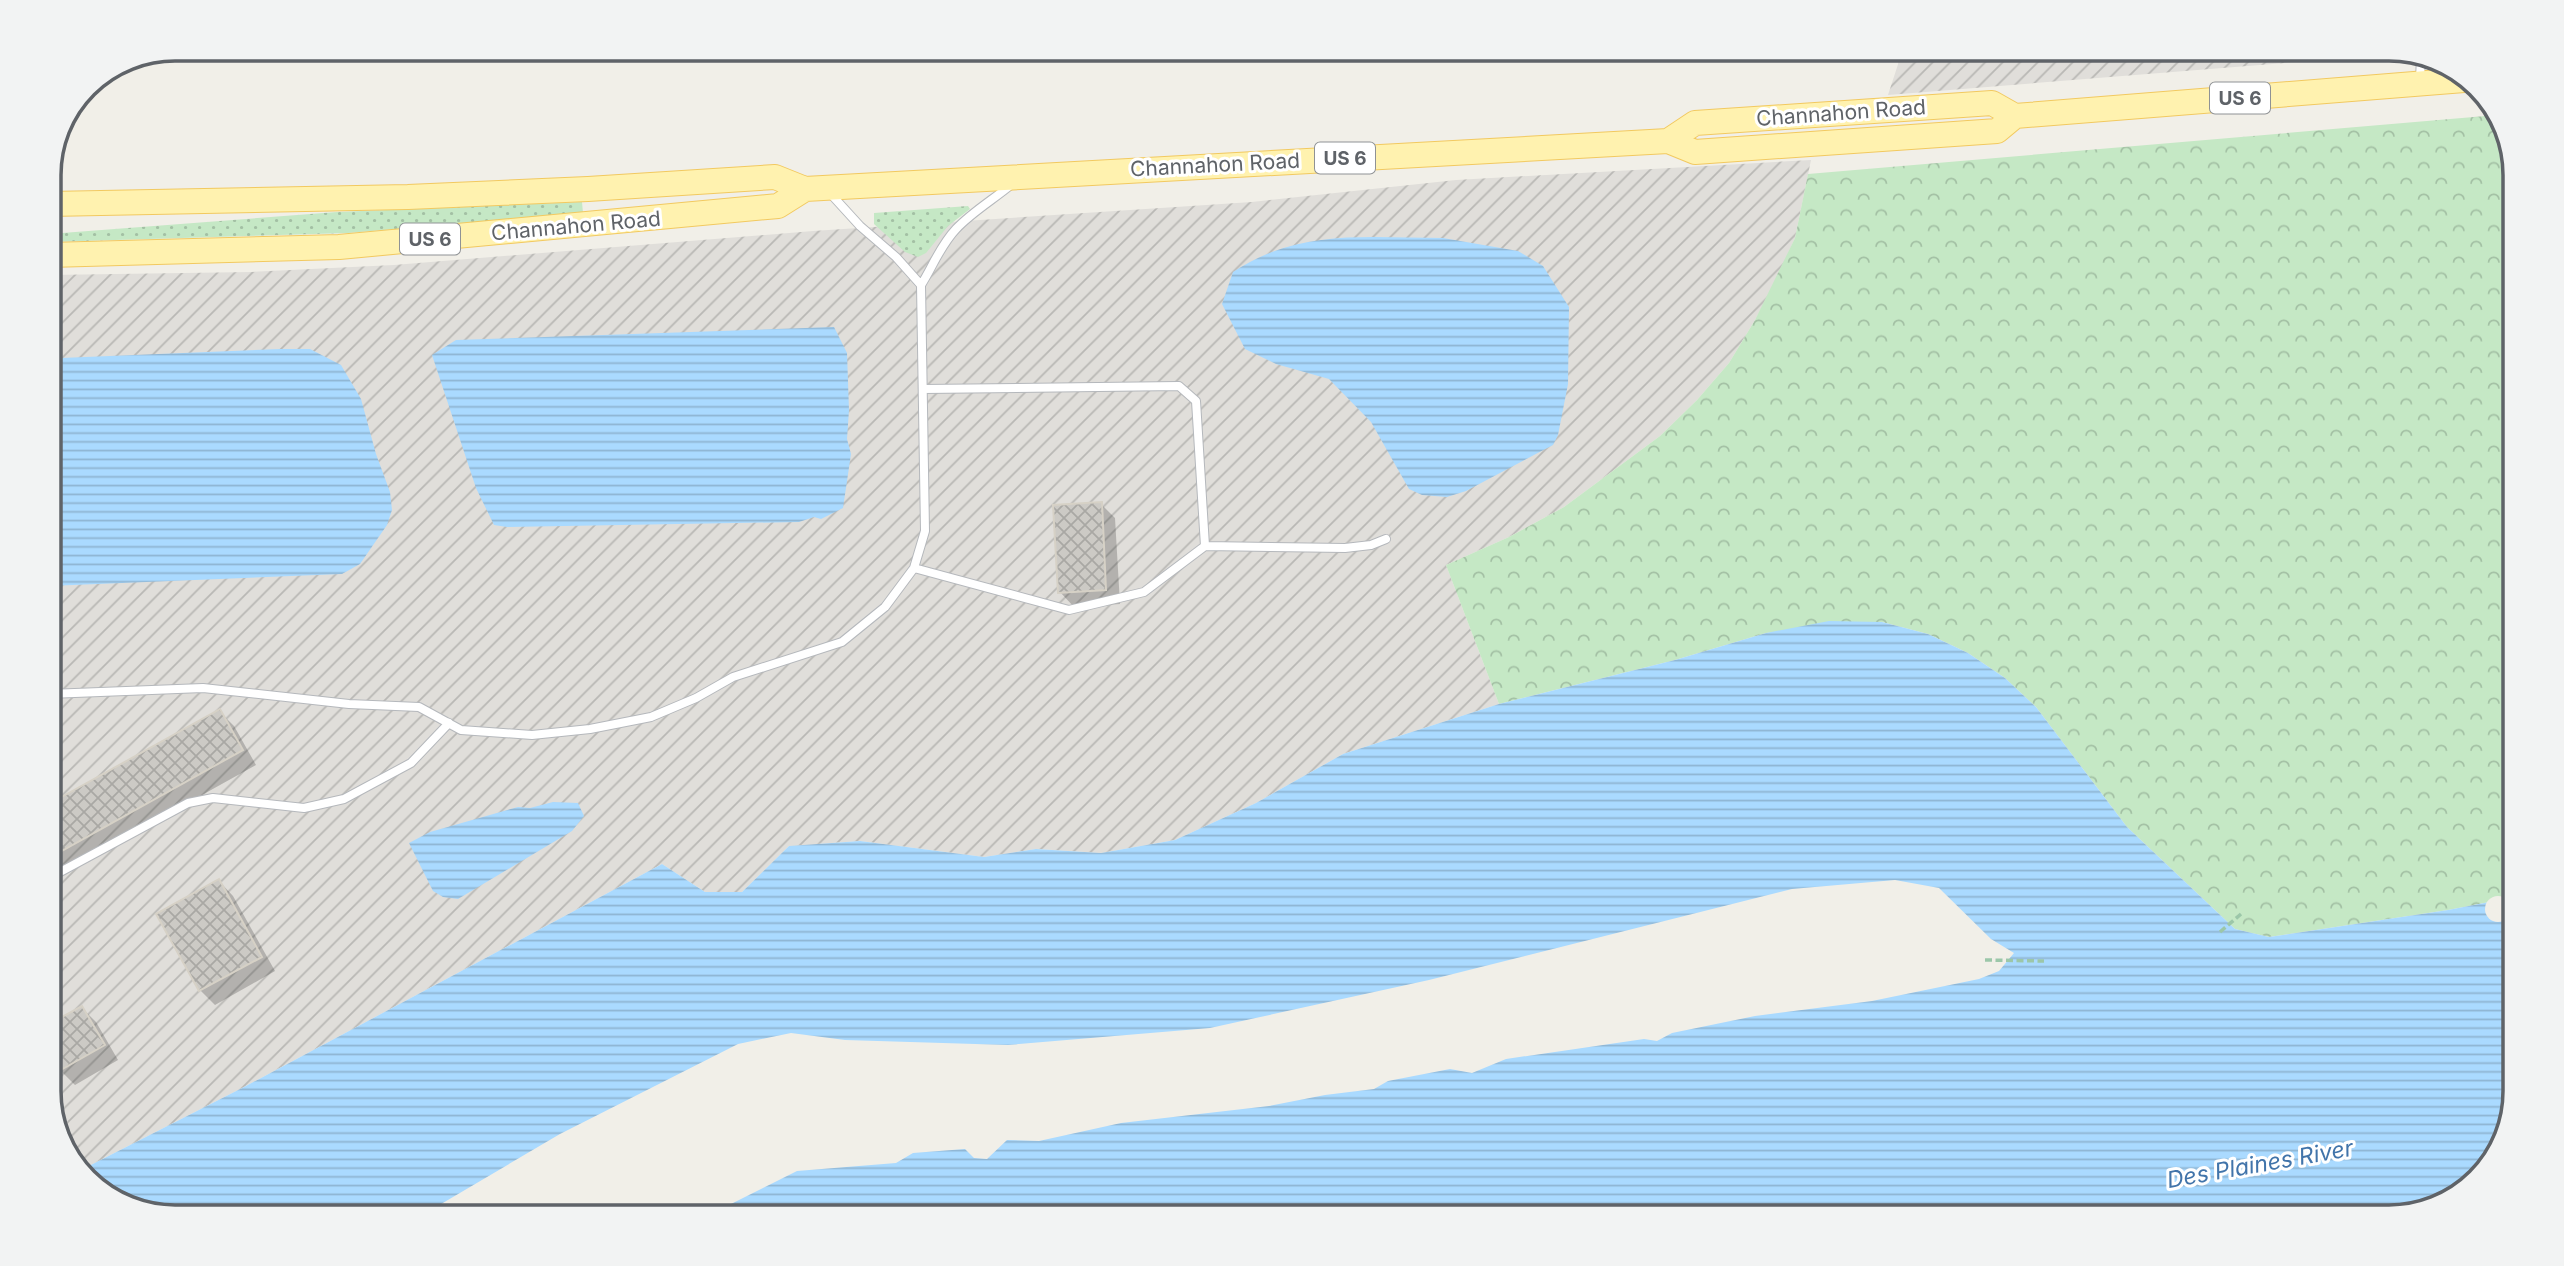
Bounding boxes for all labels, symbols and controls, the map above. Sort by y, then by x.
road number: US 6 [2210,82,2270,114]
street label: Channahon Road [1755,94,1927,131]
road number: US 6 [1315,142,1375,174]
street label: Channahon Road [1129,148,1301,181]
street label: Channahon Road [490,206,662,245]
road number: US 6 [400,224,460,255]
water label: Des Plaines River [2165,1134,2357,1194]

